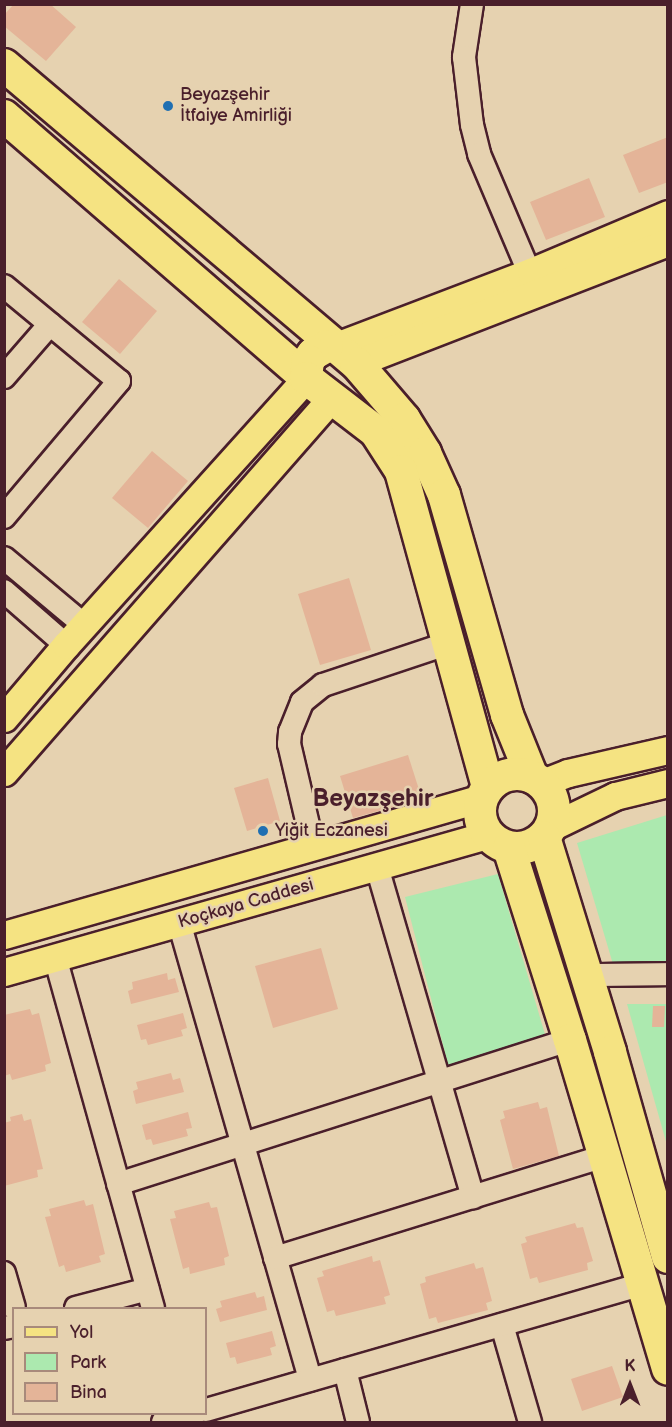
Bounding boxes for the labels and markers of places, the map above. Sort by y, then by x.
place label: Beyazşehir İtfaiye Amirliği [180,85,292,128]
marker: Beyazşehir İtfaiye Amirliği [161,99,175,113]
place label: Yiğit Eczanesi [275,820,388,842]
marker: Yiğit Eczanesi [256,824,270,838]

